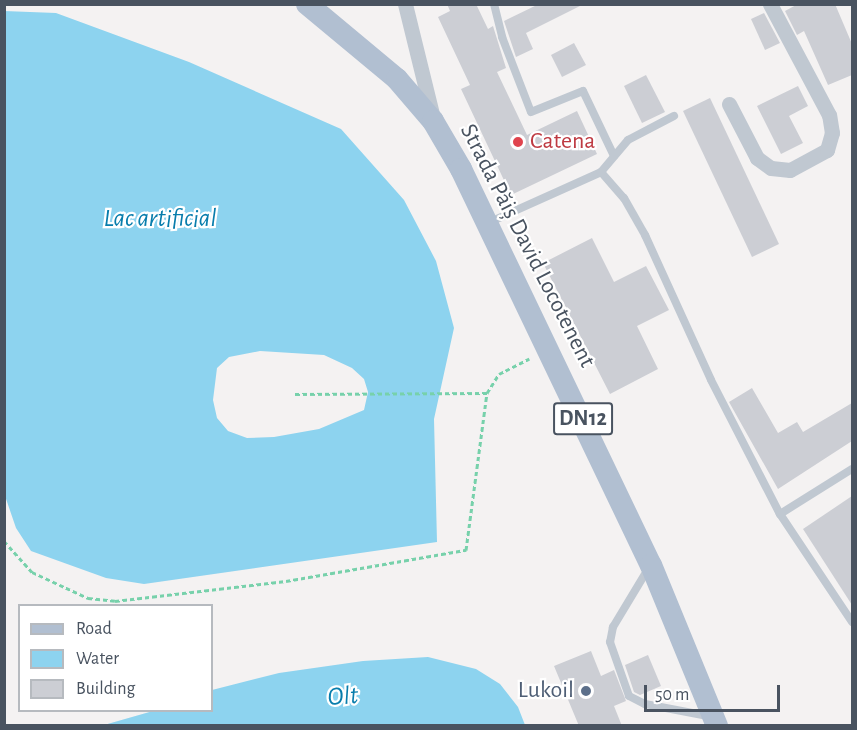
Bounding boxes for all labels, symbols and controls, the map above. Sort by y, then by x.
street label: Strada Păiș David Locotenent [453,119,601,373]
place label: Catena [530,128,595,156]
marker: Catena [511,135,525,149]
water label: Lac artificial [103,203,217,235]
road number: DN12 [553,400,613,438]
legend [18,604,213,712]
text: Road [76,620,112,638]
text: Water [76,650,119,668]
scale bar [647,673,784,711]
place label: Lukoil [518,677,574,705]
text: Building [76,680,135,698]
water label: Olt [326,680,360,714]
marker: Lukoil [579,684,593,698]
text: 50 m [655,686,689,704]

